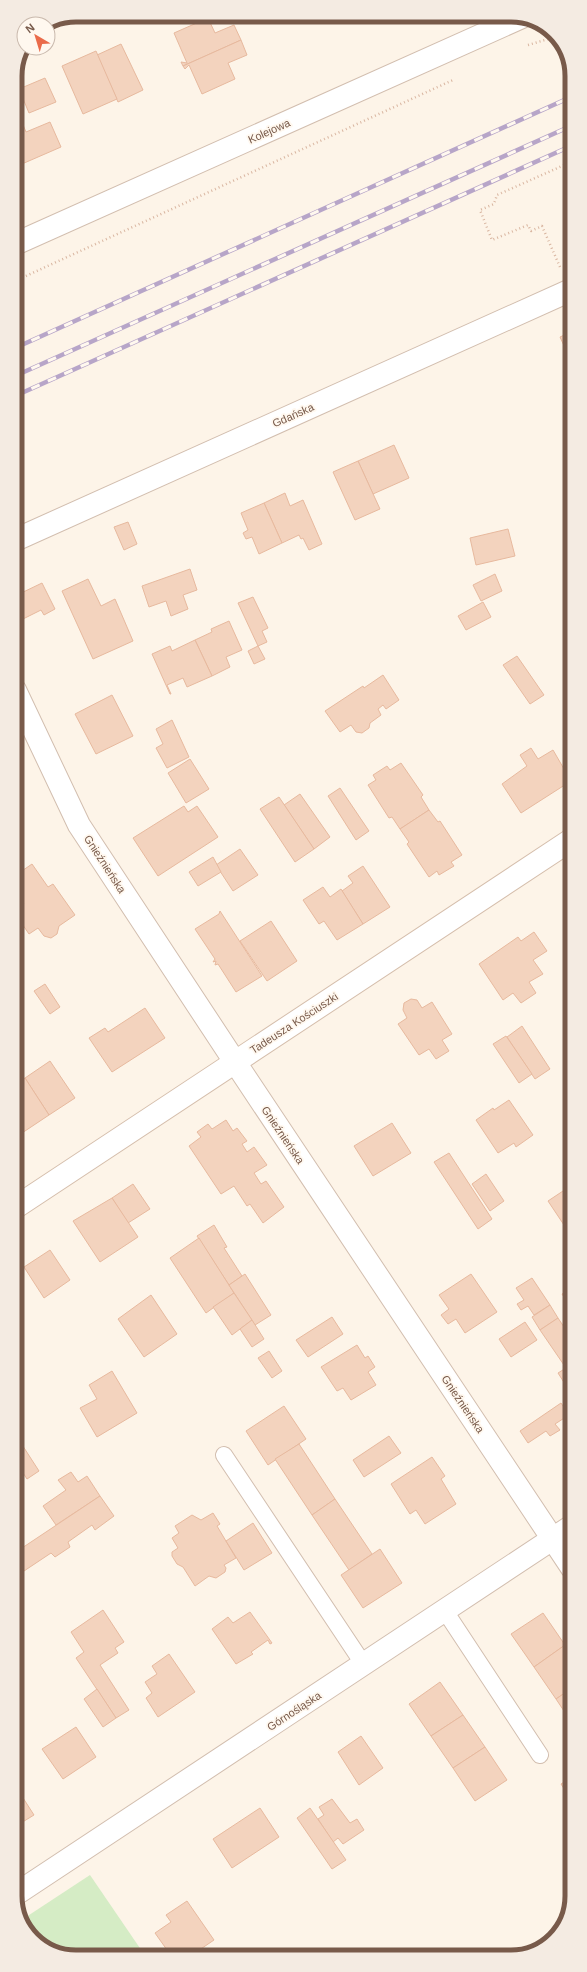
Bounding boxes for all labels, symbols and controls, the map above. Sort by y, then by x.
north arrow [16,16,56,56]
text: N [23,21,37,35]
street label: Kolejowa [246,116,293,146]
street label: Gdańska [270,400,316,429]
street label: Gnieźnieńska [82,833,129,896]
street label: Tadeusza Kościuszki [248,990,340,1056]
street label: Gnieźnieńska [259,1104,307,1167]
street label: Gnieźnieńska [439,1373,487,1436]
street label: Górnośląska [265,1689,324,1733]

